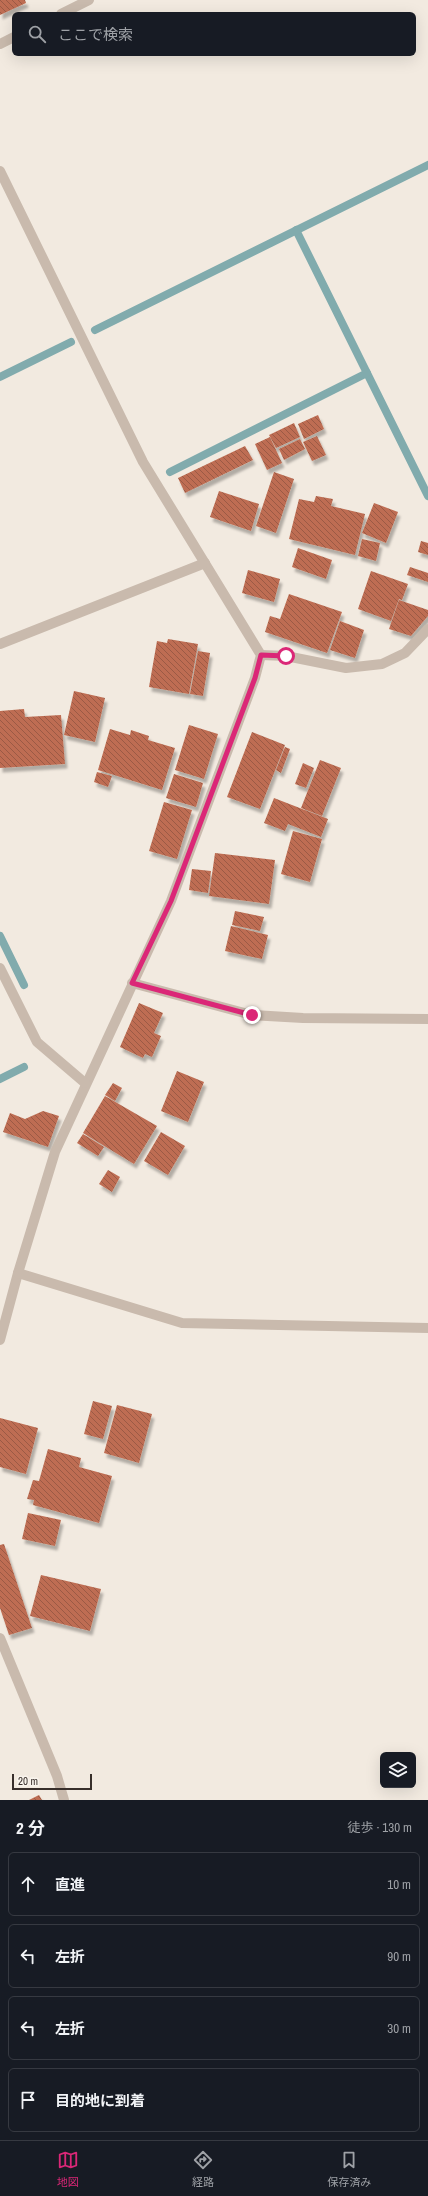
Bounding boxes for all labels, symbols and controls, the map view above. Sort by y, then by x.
search box [12,12,416,56]
icon: search [26,23,48,45]
text: ここで検索 [58,24,133,45]
route start [277,647,295,665]
route end [243,1006,261,1024]
map controls [380,1752,416,1788]
button: layers [380,1752,416,1788]
scale bar [12,1772,92,1791]
text: 20 m [18,1774,38,1788]
text: 2 分 [16,1816,45,1839]
text: 徒歩 · 130 m [347,1819,412,1836]
icon: ahead [17,1873,39,1895]
text: 直進 [55,1874,85,1895]
text: 10 m [387,1876,411,1893]
icon: left [17,1945,39,1967]
text: 左折 [55,1946,85,1967]
text: 90 m [387,1948,411,1965]
icon: left [17,2017,39,2039]
text: 左折 [55,2018,85,2039]
text: 30 m [387,2020,411,2037]
icon: arrive [17,2089,39,2111]
text: 目的地に到着 [55,2090,145,2111]
tab: 地図 [57,2149,79,2189]
tab: 経路 [192,2149,214,2189]
tab: 保存済み [327,2149,371,2189]

